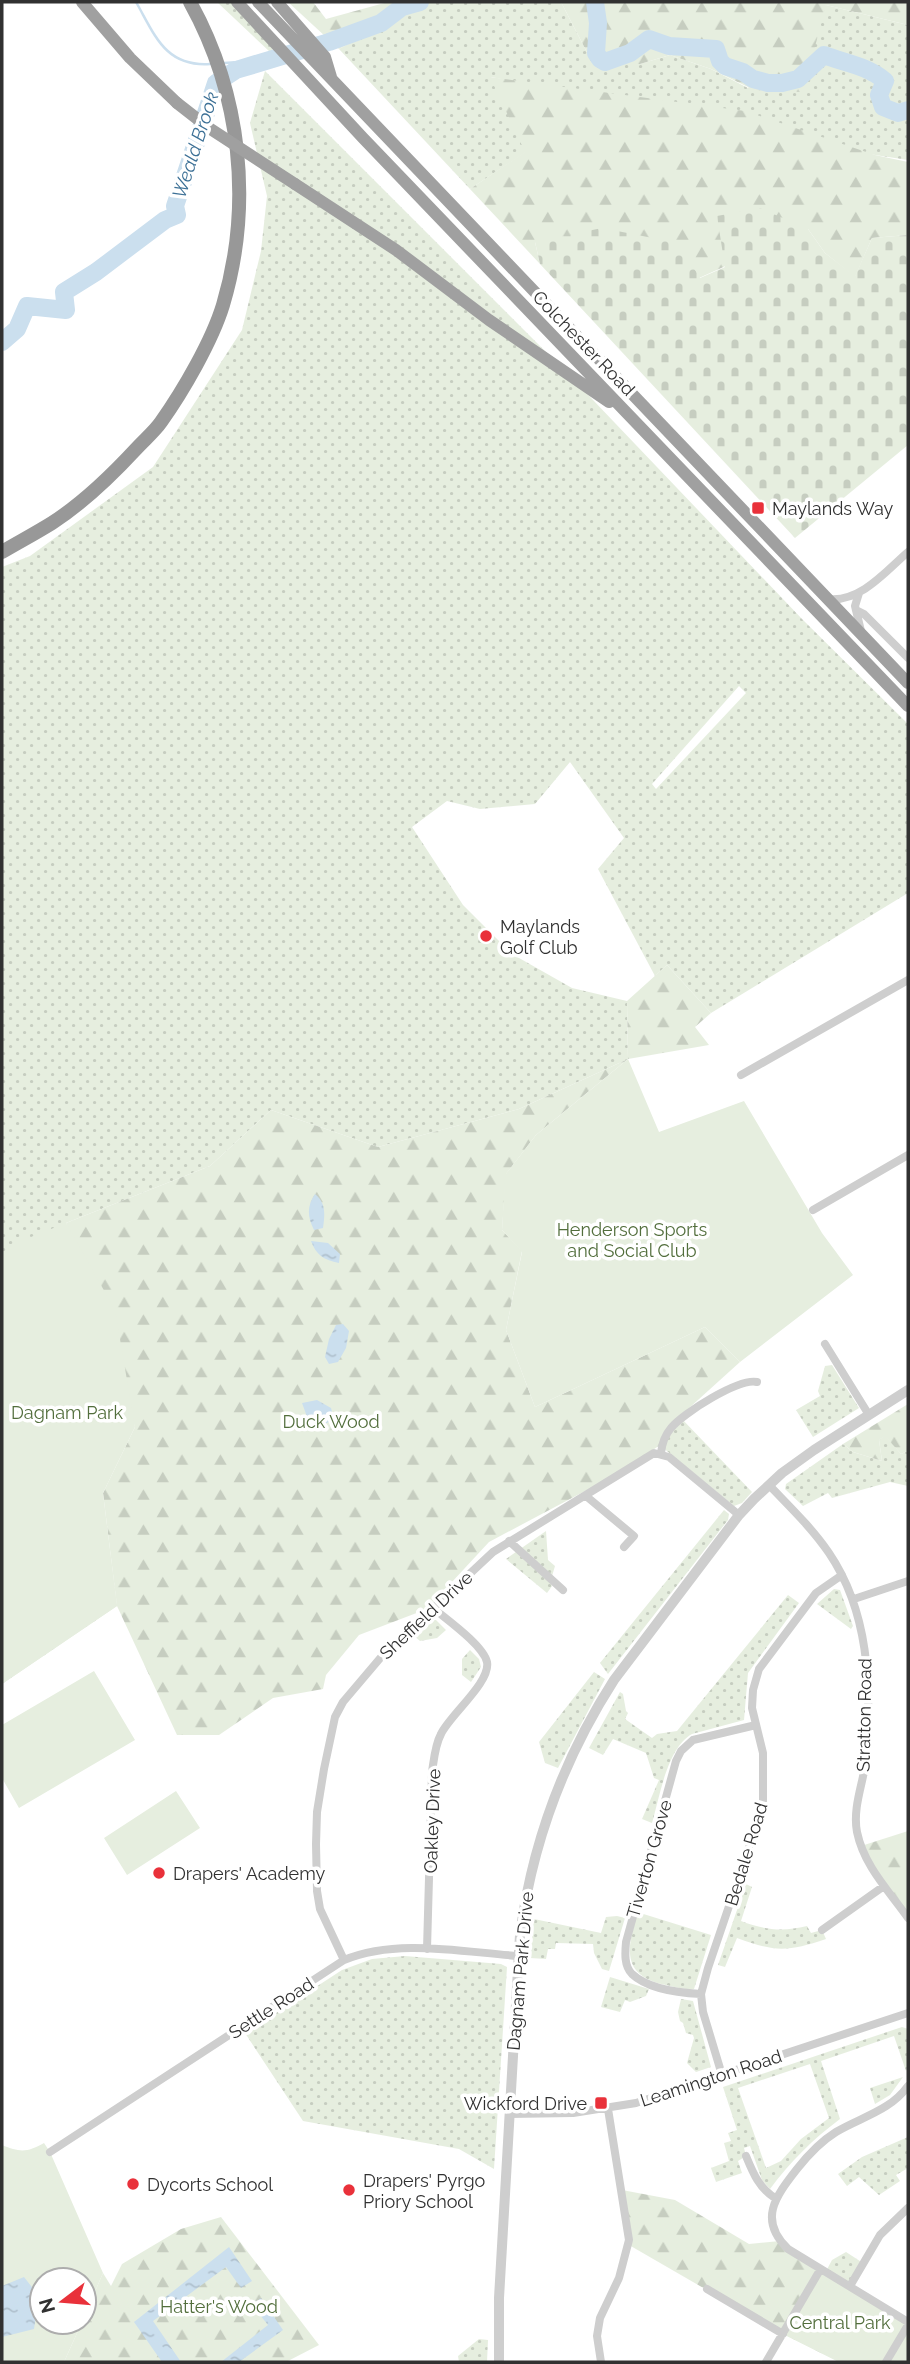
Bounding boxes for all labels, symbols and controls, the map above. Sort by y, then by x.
water label: Weald Brook [167,89,223,201]
street label: Colchester Road [529,286,639,400]
place label: Maylands Way [772,498,893,519]
marker: Maylands Way [750,500,766,516]
place label: Maylands Golf Club [500,916,580,958]
marker: Maylands Golf Club [478,928,494,944]
park label: Henderson Sports and Social Club [557,1219,708,1261]
park label: Dagnam Park [11,1402,123,1423]
park label: Duck Wood [282,1411,380,1432]
street label: Sheffield Drive [375,1566,477,1663]
street label: Stratton Road [853,1658,875,1772]
street label: Oakley Drive [420,1768,444,1874]
street label: Tiverton Grove [622,1797,676,1920]
street label: Bedale Road [720,1800,772,1908]
place label: Drapers' Academy [173,1863,326,1884]
marker: Drapers' Academy [151,1865,167,1881]
street label: Dagnam Park Drive [503,1890,537,2051]
street label: Settle Road [225,1973,317,2043]
street label: Leamington Road [638,2045,784,2111]
place label: Wickford Drive [464,2093,587,2114]
marker: Wickford Drive [593,2095,609,2111]
place label: Drapers' Pyrgo Priory School [363,2170,486,2212]
place label: Dycorts School [147,2174,273,2195]
marker: Dycorts School [125,2176,141,2192]
marker: Drapers' Pyrgo Priory School [341,2182,357,2198]
north arrow [28,2266,98,2336]
text: N [34,2296,59,2316]
park label: Hatter's Wood [160,2296,278,2317]
park label: Central Park [789,2312,891,2333]

